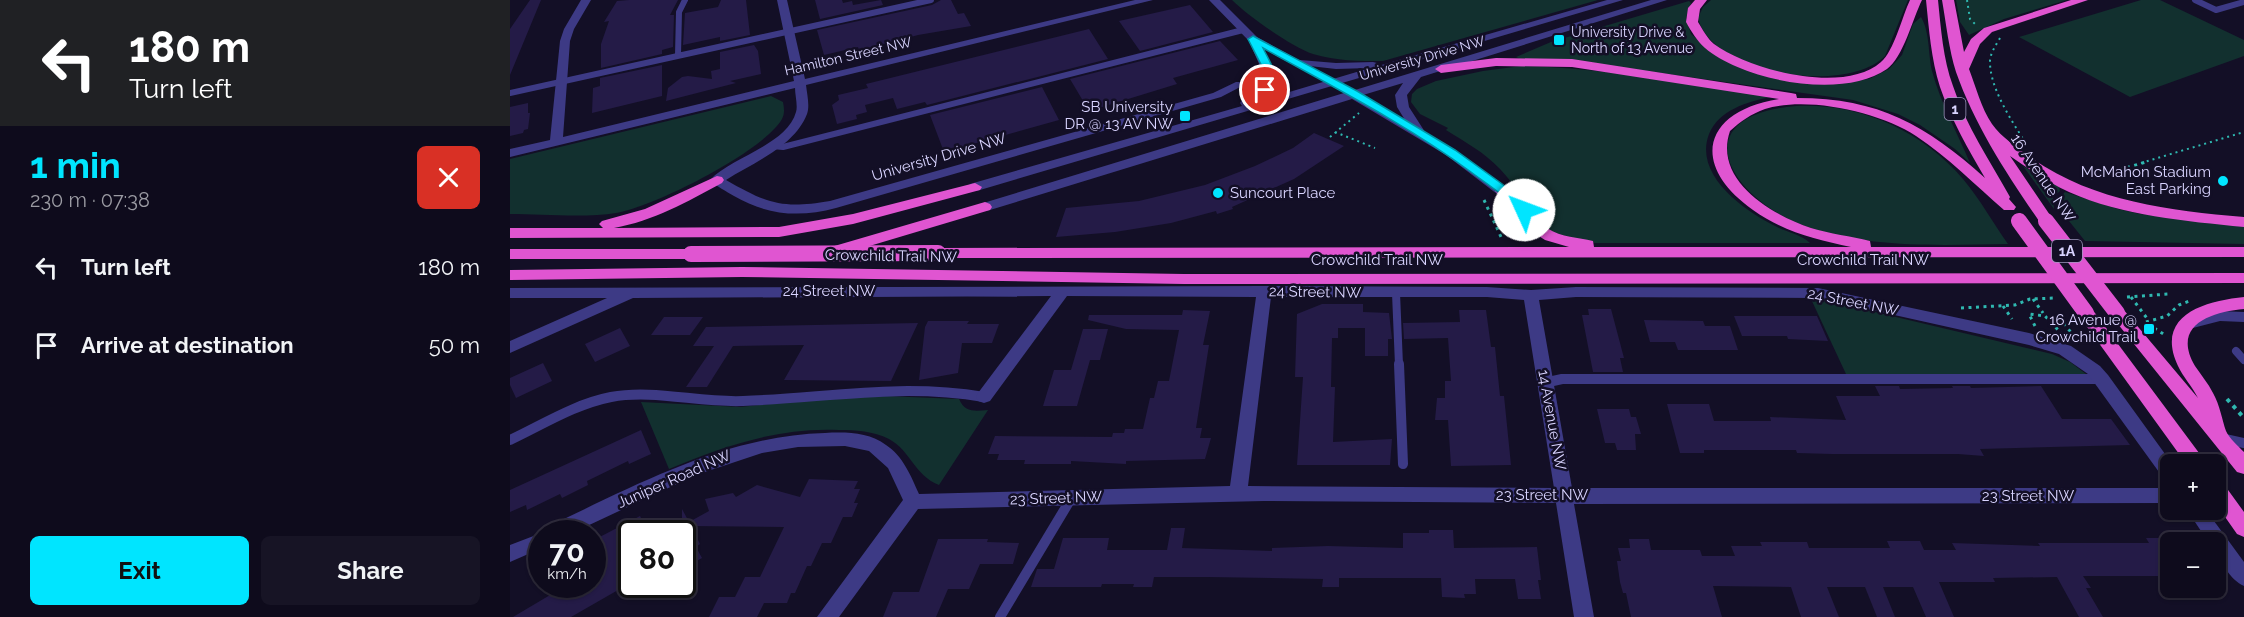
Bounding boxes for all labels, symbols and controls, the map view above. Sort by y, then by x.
text: 180 m [129,23,250,72]
icon: left [30,24,108,102]
place label: University Drive & North of 13 Avenue [1571,24,1693,56]
street label: University Drive NW [1357,32,1487,84]
street label: Hamilton Street NW [783,33,914,78]
marker: University Drive & North of 13 Avenue [1552,33,1566,47]
pin [1239,64,1290,115]
text: Turn left [129,73,232,104]
icon: arrive [1248,73,1281,106]
place label: SB University DR @ 13 AV NW [1064,98,1173,133]
road number: 1 [1944,98,1966,120]
marker: SB University DR @ 13 AV NW [1178,109,1192,123]
street label: University Drive NW [870,129,1009,185]
street label: 16 Avenue NW [2007,130,2079,226]
text: 1 min [30,144,121,186]
button: close [417,146,480,209]
place label: McMahon Stadium East Parking [2081,163,2211,198]
marker: McMahon Stadium East Parking [2216,174,2230,188]
position arrow [1492,178,1556,242]
place label: Suncourt Place [1230,184,1336,202]
marker: Suncourt Place [1211,186,1225,200]
text: 230 m · 07:38 [30,188,150,212]
road number: 1A [2052,240,2082,262]
street label: Crowchild Trail NW [825,246,958,266]
icon: left [30,251,63,284]
street label: Crowchild Trail NW [1311,251,1443,269]
street label: Crowchild Trail NW [1797,251,1929,269]
text: Turn left [81,254,171,280]
text: 180 m [418,254,480,280]
street label: 24 Street NW [783,282,876,300]
street label: 24 Street NW [1269,282,1362,302]
street label: 24 Street NW [1806,284,1900,320]
place label: 16 Avenue @ Crowchild Trail [2036,311,2138,346]
marker: 16 Avenue @ Crowchild Trail [2142,322,2156,336]
icon: arrive [30,329,63,362]
text: Arrive at destination [81,332,294,358]
text: 50 m [429,332,480,358]
street label: 14 Avenue NW [1534,368,1570,472]
street label: Juniper Road NW [615,446,734,512]
map controls [2160,454,2226,598]
button: + [2160,454,2226,520]
street label: 23 Street NW [1496,486,1588,504]
street label: 23 Street NW [1010,487,1103,509]
street label: 23 Street NW [1982,487,2074,505]
speed limit sign: 80 [618,520,696,598]
button: − [2160,532,2226,598]
text: 70 [549,534,585,569]
button: Exit [30,536,249,605]
button: Share [261,536,480,605]
text: km/h [547,565,587,583]

